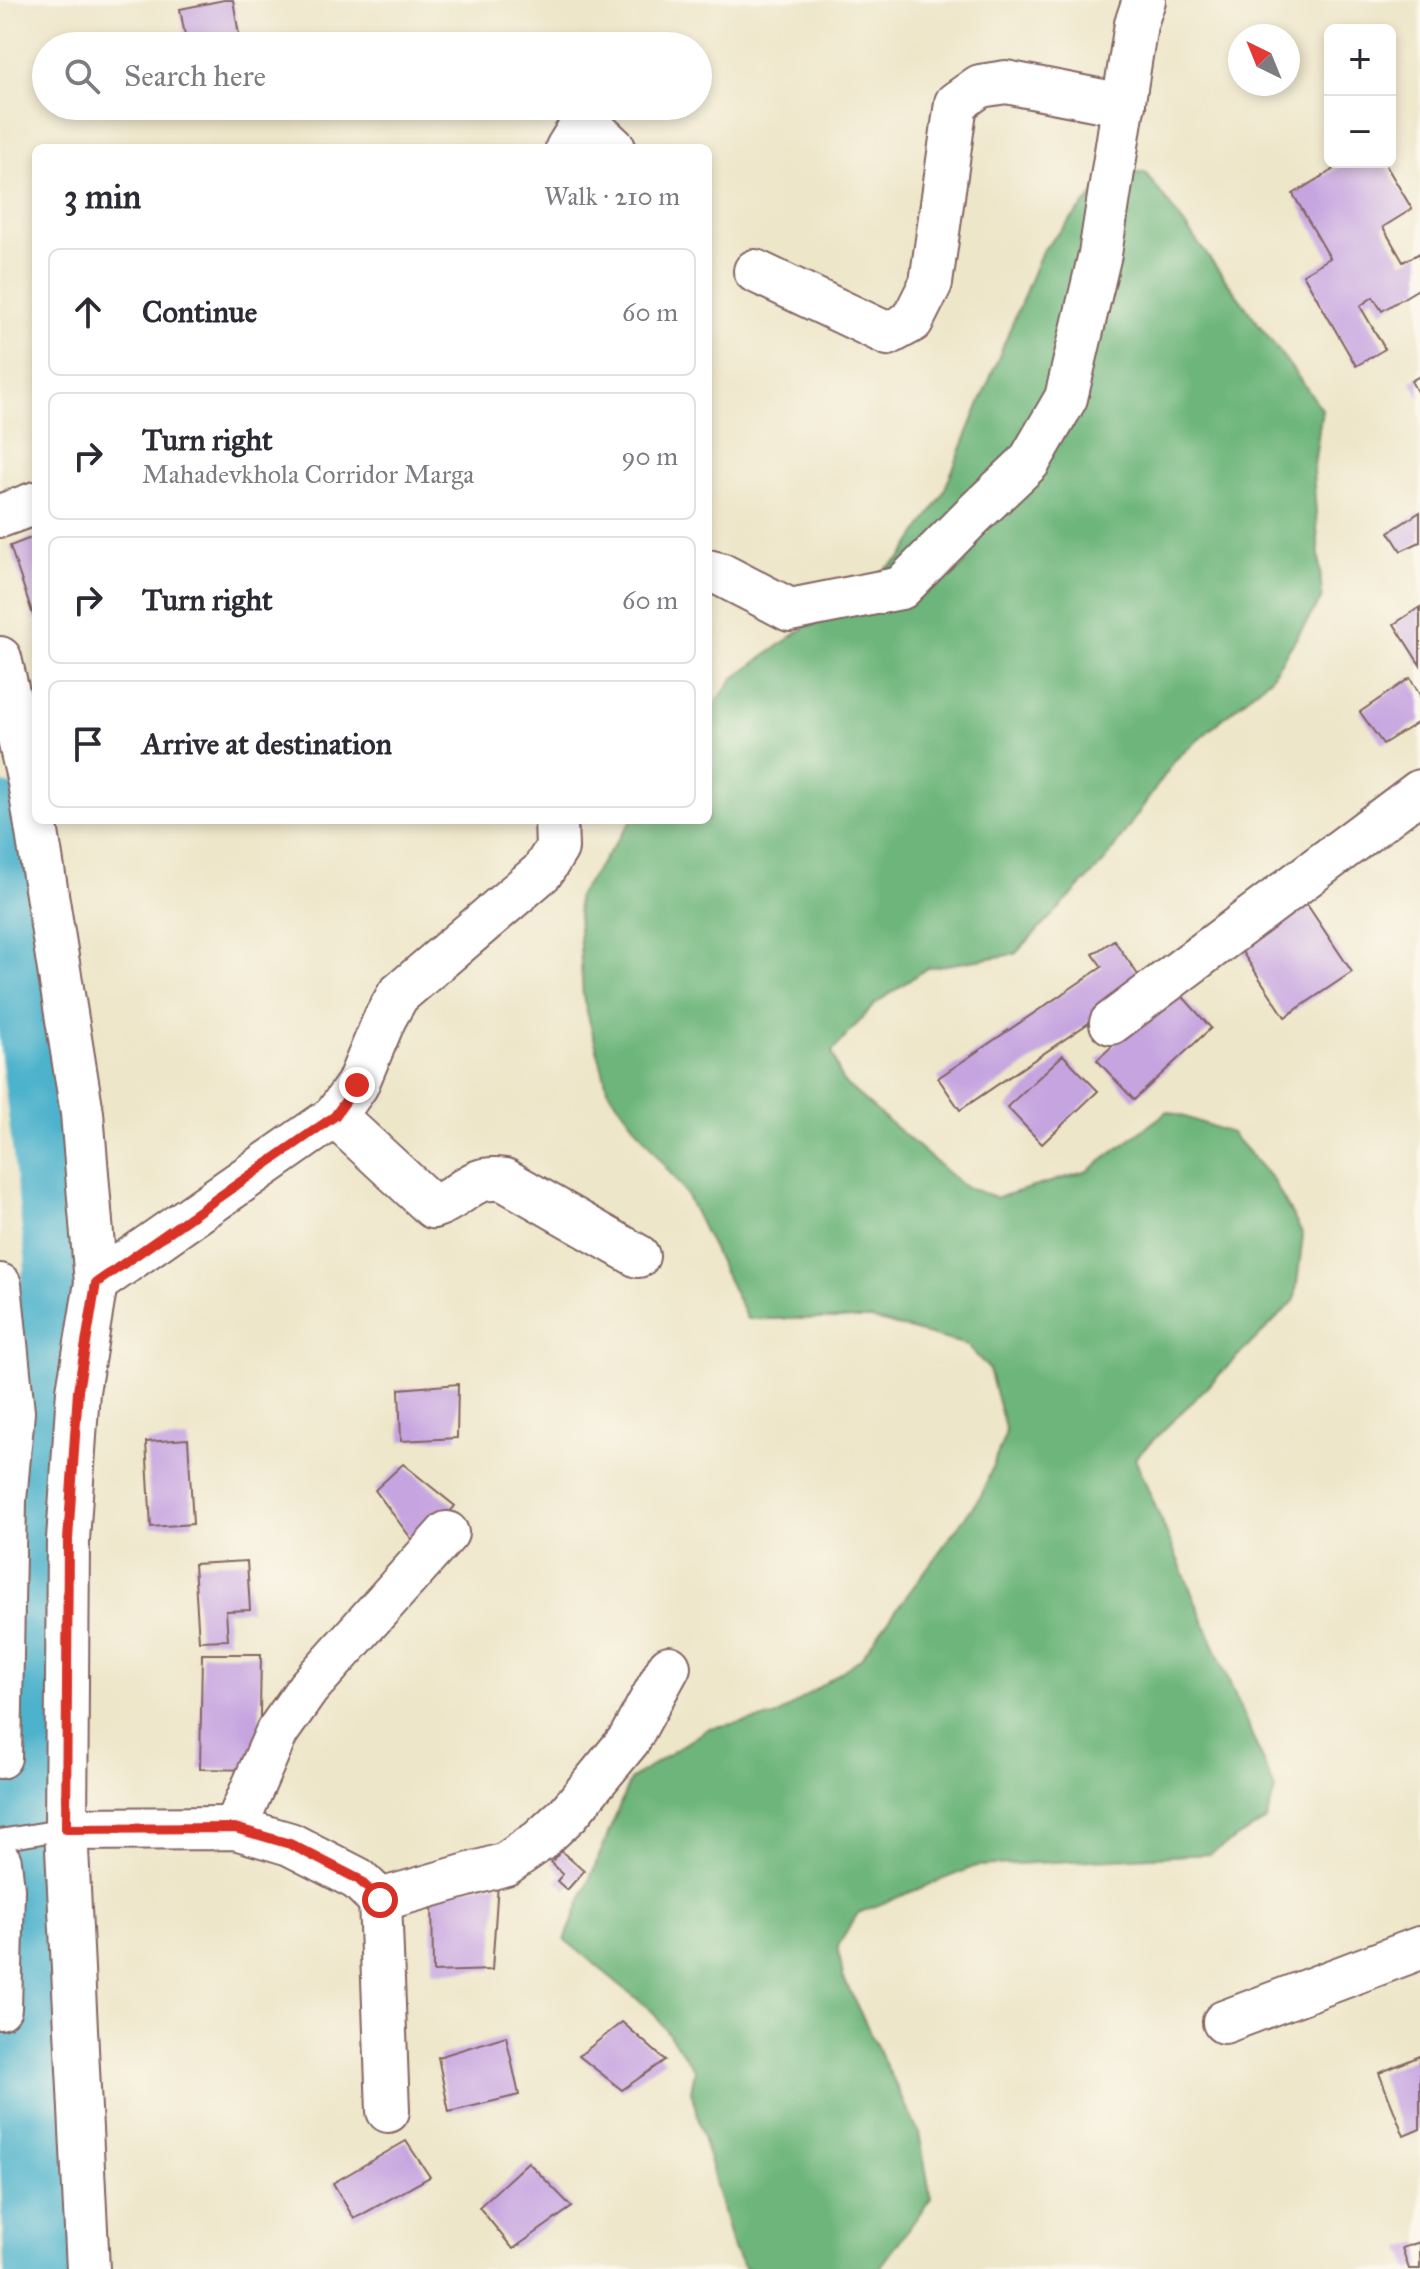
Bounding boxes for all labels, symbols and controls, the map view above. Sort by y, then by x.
north arrow [1228,24,1300,96]
map controls [1324,24,1396,168]
button: + [1324,24,1396,96]
search box [32,32,712,120]
icon: search [60,54,104,98]
text: Search here [124,58,266,94]
button: − [1324,96,1396,168]
text: 3 min [64,176,141,217]
text: Walk · 210 m [544,180,680,212]
icon: ahead [66,290,110,334]
text: Continue [142,294,257,330]
text: 60 m [622,296,678,328]
text: Turn right [142,422,273,458]
icon: right [66,434,110,478]
text: 90 m [621,440,678,472]
text: Mahadevkhola Corridor Marga [142,458,474,490]
icon: right [66,578,110,622]
text: Turn right [142,582,273,618]
text: 60 m [622,584,678,616]
icon: arrive [66,722,110,766]
text: Arrive at destination [142,726,392,762]
route end [339,1067,375,1103]
route start [362,1882,398,1918]

